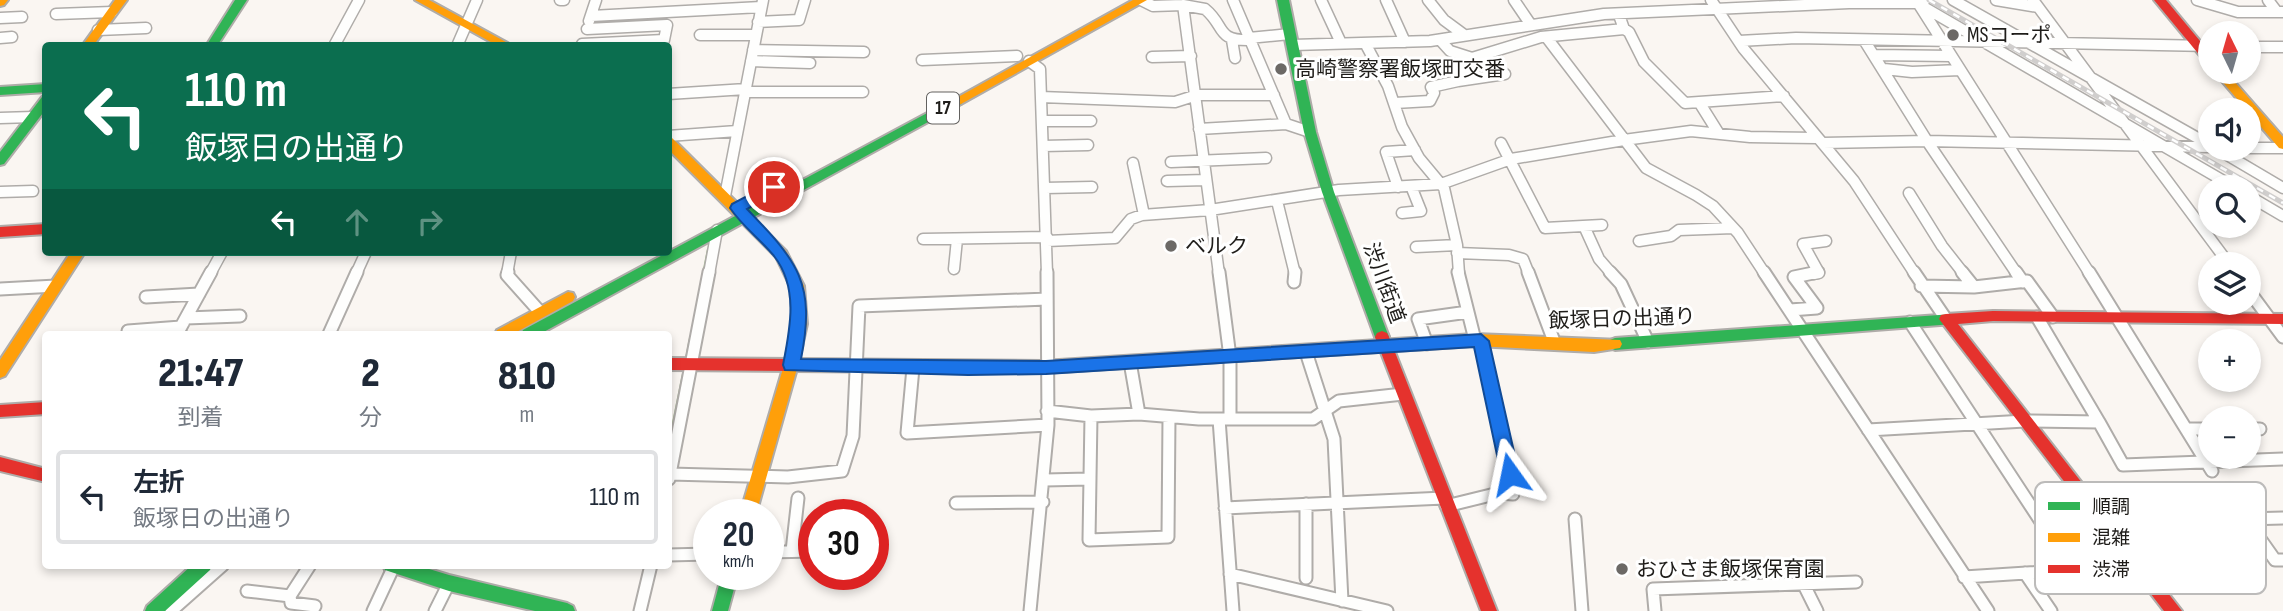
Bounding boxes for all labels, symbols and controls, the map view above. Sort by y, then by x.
north arrow [2198,21,2261,84]
map controls [2198,21,2261,469]
place label: MSコーポ [1967,23,2051,48]
marker: MSコーポ [1945,27,1961,43]
place label: 高崎警察署飯塚町交番 [1295,57,1505,82]
marker: 高崎警察署飯塚町交番 [1273,61,1289,77]
text: 110 m [185,62,287,121]
icon: left [70,70,161,161]
road number: 17 [927,92,959,124]
button: sound [2198,98,2261,161]
text: 飯塚日の出通り [185,130,409,169]
pin [744,157,804,217]
icon: arrive [755,168,793,206]
button: search [2198,175,2261,238]
icon: left [265,203,303,241]
icon: ahead [338,203,376,241]
icon: right [411,203,449,241]
place label: ベルク [1185,234,1248,259]
marker: ベルク [1163,238,1179,254]
street label: 渋川街道 [1358,239,1410,327]
button: layers [2198,252,2261,315]
street label: 飯塚日の出通り [1548,304,1696,334]
button: + [2198,329,2261,392]
text: 21:47 [158,348,243,399]
text: 2 [361,348,380,399]
text: 810 [498,351,556,402]
text: m [520,401,534,429]
text: 到着 [177,404,223,432]
text: 分 [359,404,382,432]
button: − [2198,406,2261,469]
position arrow [1473,437,1547,511]
text: 左折 [133,468,185,499]
icon: left [74,478,112,516]
text: 110 m [589,482,640,513]
legend [2035,482,2266,594]
text: 順調 [2092,496,2130,519]
speed limit sign: 30 [798,499,889,590]
text: 飯塚日の出通り [133,505,294,533]
text: 20 [723,514,755,557]
text: 混雑 [2092,527,2130,550]
text: km/h [723,551,754,572]
place label: おひさま飯塚保育園 [1636,557,1825,582]
text: 渋滞 [2092,559,2130,582]
marker: おひさま飯塚保育園 [1614,561,1630,577]

